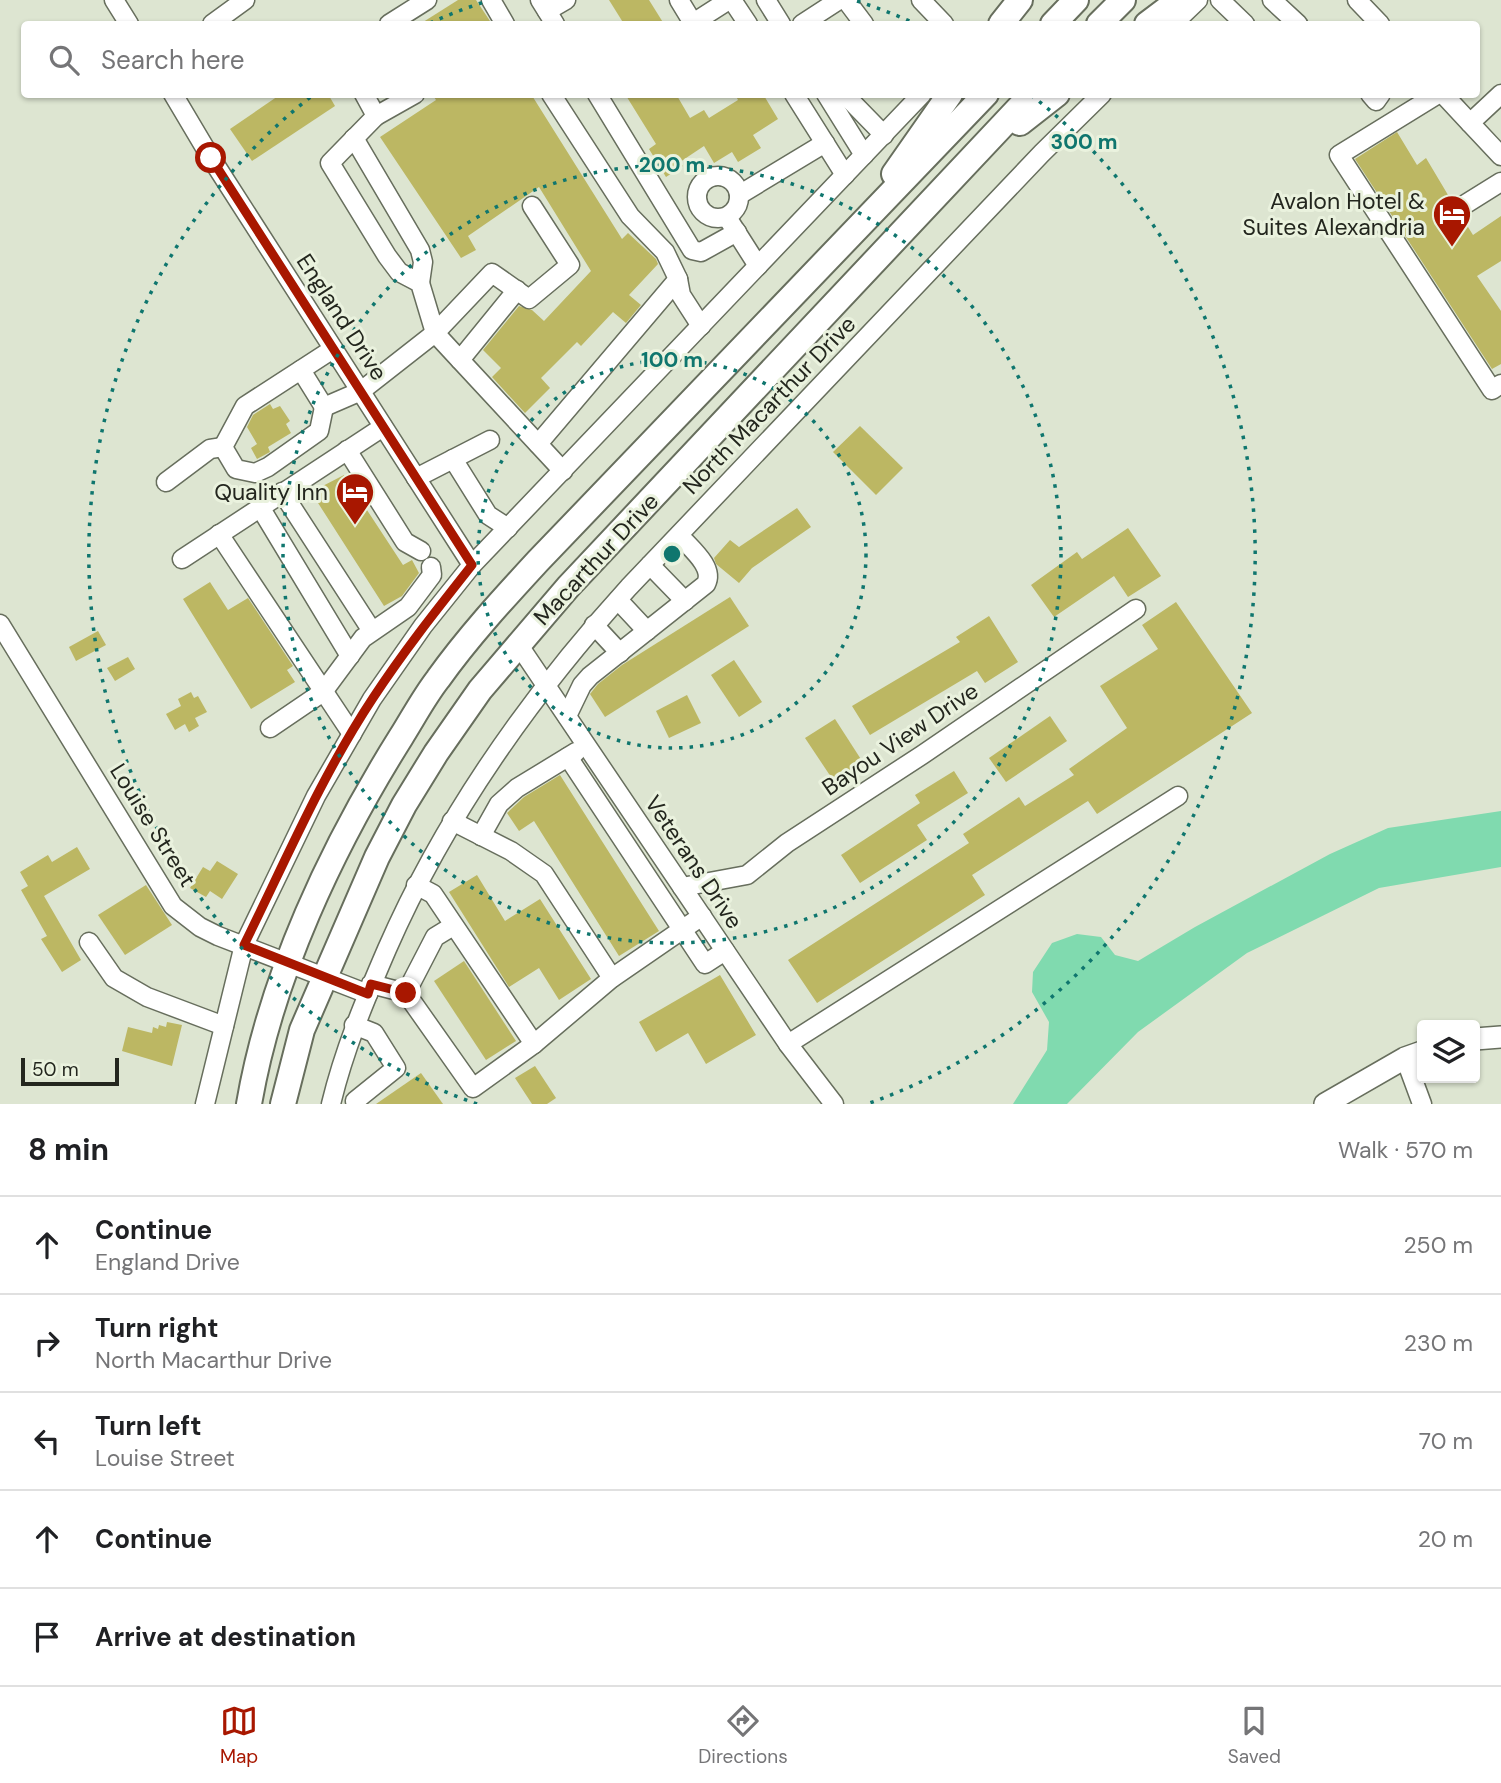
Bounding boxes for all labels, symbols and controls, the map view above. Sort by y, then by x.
search box [21,21,1480,98]
icon: search [45,41,83,79]
text: Search here [101,43,244,77]
text: 300 m [1051,128,1117,156]
route start [195,142,226,173]
text: 200 m [639,151,705,179]
place label: Avalon Hotel & Suites Alexandria [1243,186,1425,242]
hotel icon: Avalon Hotel & Suites Alexandria [1431,193,1473,248]
street label: England Drive [290,248,394,386]
street label: North Macarthur Drive [676,309,862,501]
text: 100 m [641,346,703,374]
hotel icon: Quality Inn [334,471,376,526]
place label: Quality Inn [214,477,328,507]
street label: Macarthur Drive [527,486,665,632]
centre of rings [660,542,684,566]
street label: Bayou View Drive [816,676,984,802]
street label: Louise Street [103,758,203,892]
street label: Veterans Drive [638,789,750,935]
route end [390,977,421,1008]
map controls [1417,1020,1480,1083]
button: layers [1417,1020,1480,1083]
scale bar [21,1055,119,1087]
text: 50 m [32,1057,79,1082]
text: 8 min [28,1130,109,1169]
text: Walk · 570 m [1338,1135,1473,1165]
text: Continue [95,1213,212,1247]
icon: ahead [28,1226,66,1264]
text: 250 m [1403,1230,1473,1260]
text: England Drive [95,1247,240,1277]
text: Turn right [95,1311,219,1345]
icon: right [28,1324,66,1362]
text: 230 m [1404,1328,1473,1358]
text: North Macarthur Drive [95,1345,332,1375]
text: Turn left [95,1409,202,1443]
icon: left [28,1422,66,1460]
text: 70 m [1419,1426,1473,1456]
text: Louise Street [95,1443,235,1473]
icon: ahead [28,1520,66,1558]
text: Continue [95,1522,212,1556]
text: 20 m [1418,1524,1473,1554]
icon: arrive [28,1618,66,1656]
text: Arrive at destination [95,1620,356,1654]
tab: Map [220,1702,258,1769]
tab: Directions [698,1702,788,1769]
tab: Saved [1228,1702,1281,1769]

